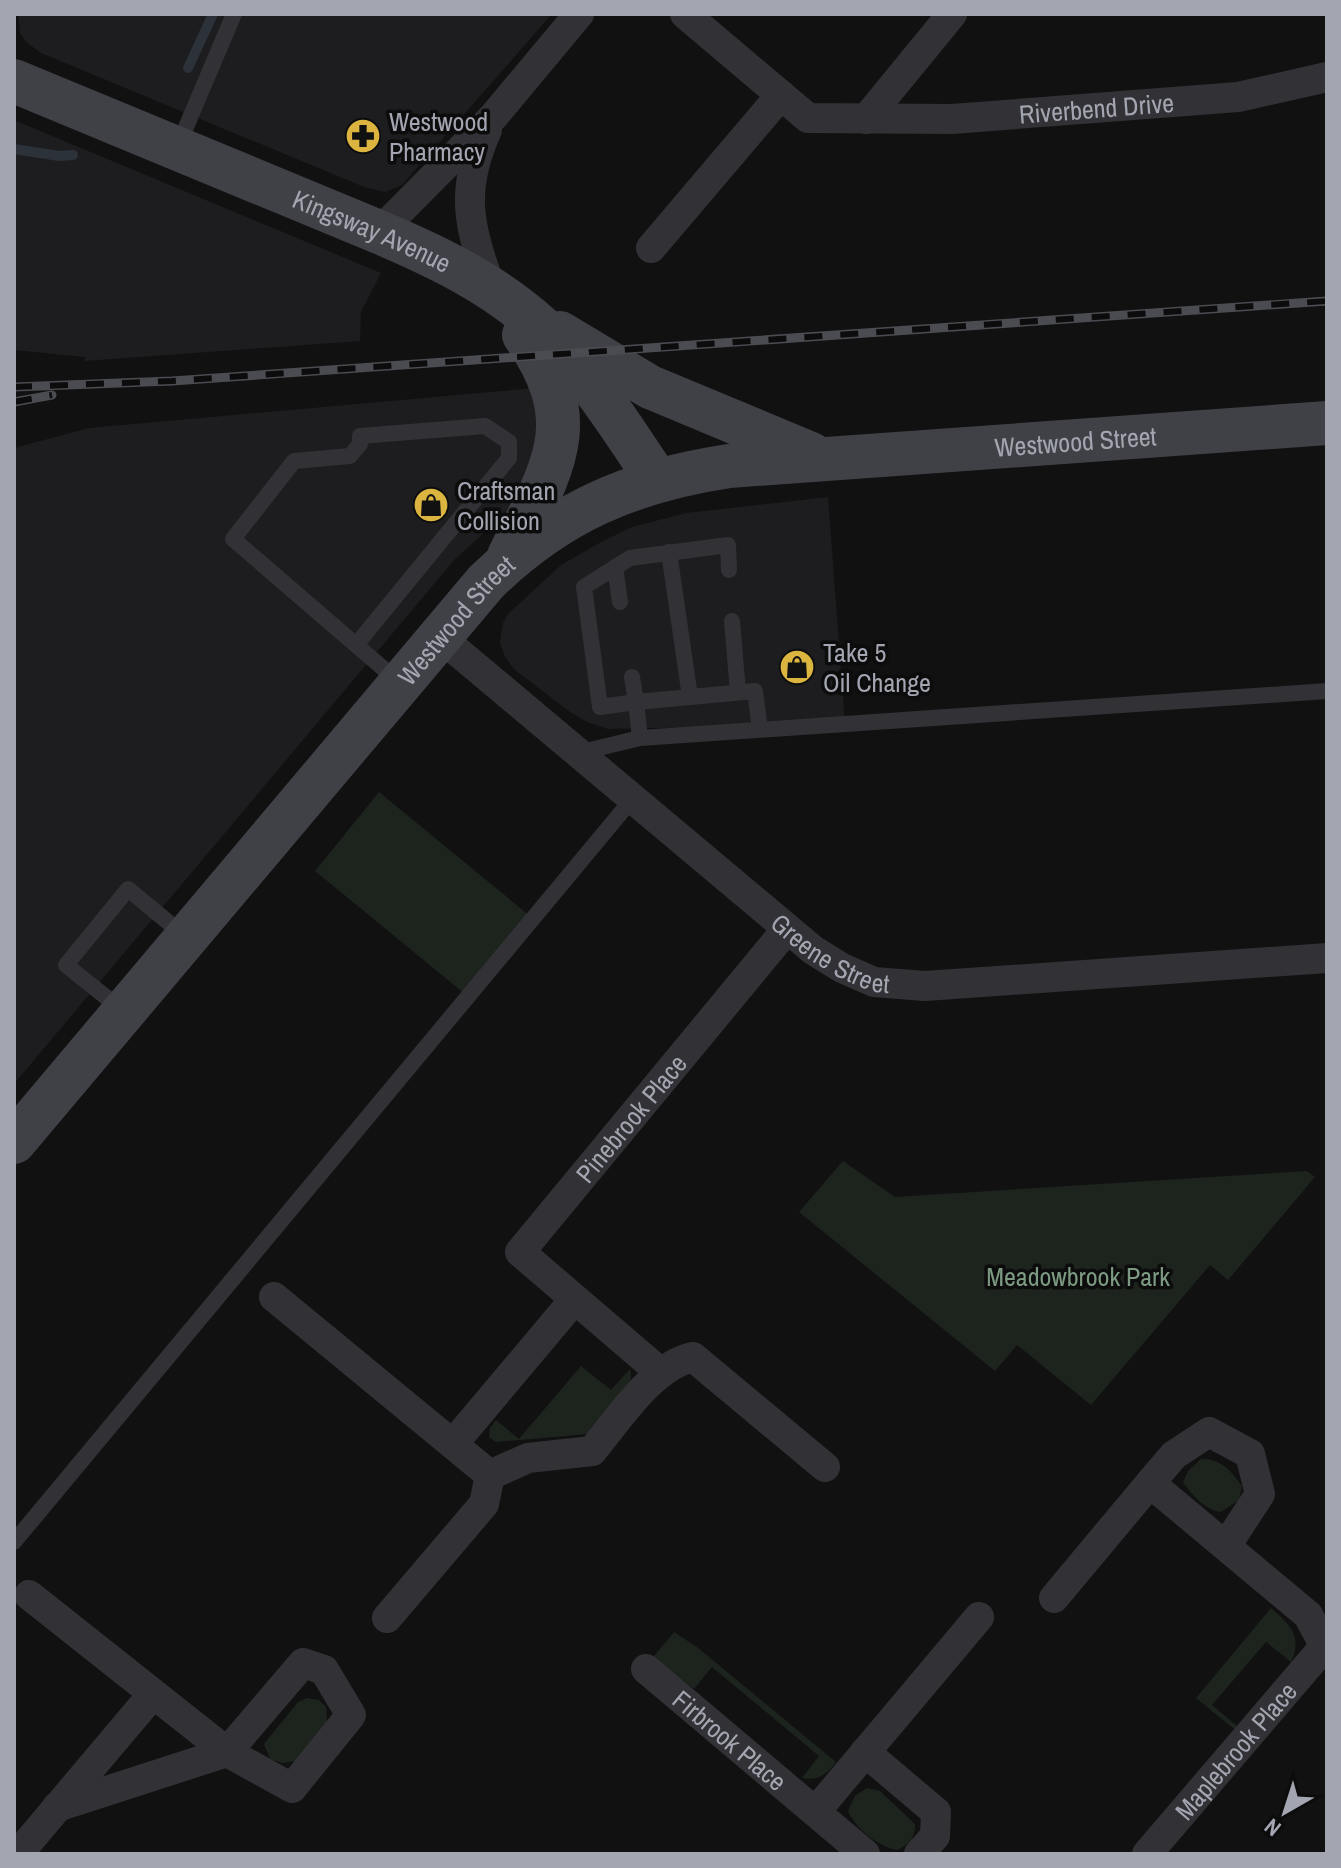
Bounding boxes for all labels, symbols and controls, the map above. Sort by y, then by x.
street label: Riverbend Drive [1018,84,1175,131]
place label: Westwood Pharmacy [389,104,488,169]
pharmacy icon: Westwood Pharmacy [344,117,382,155]
street label: Kingsway Avenue [288,181,457,280]
street label: Westwood Street [993,418,1158,464]
place label: Craftsman Collision [457,473,555,538]
shop icon: Craftsman Collision [412,486,450,524]
street label: Westwood Street [389,547,522,692]
place label: Take 5 Oil Change [823,635,931,700]
shop icon: Take 5 Oil Change [778,648,816,686]
street label: Greene Street [764,905,891,1001]
street label: Pinebrook Place [567,1047,694,1190]
park label: Meadowbrook Park [986,1259,1170,1294]
street label: Maplebrook Place [1167,1674,1304,1827]
street label: Firbrook Place [666,1682,794,1798]
north arrow [1245,1772,1325,1852]
text: N [1258,1812,1287,1843]

